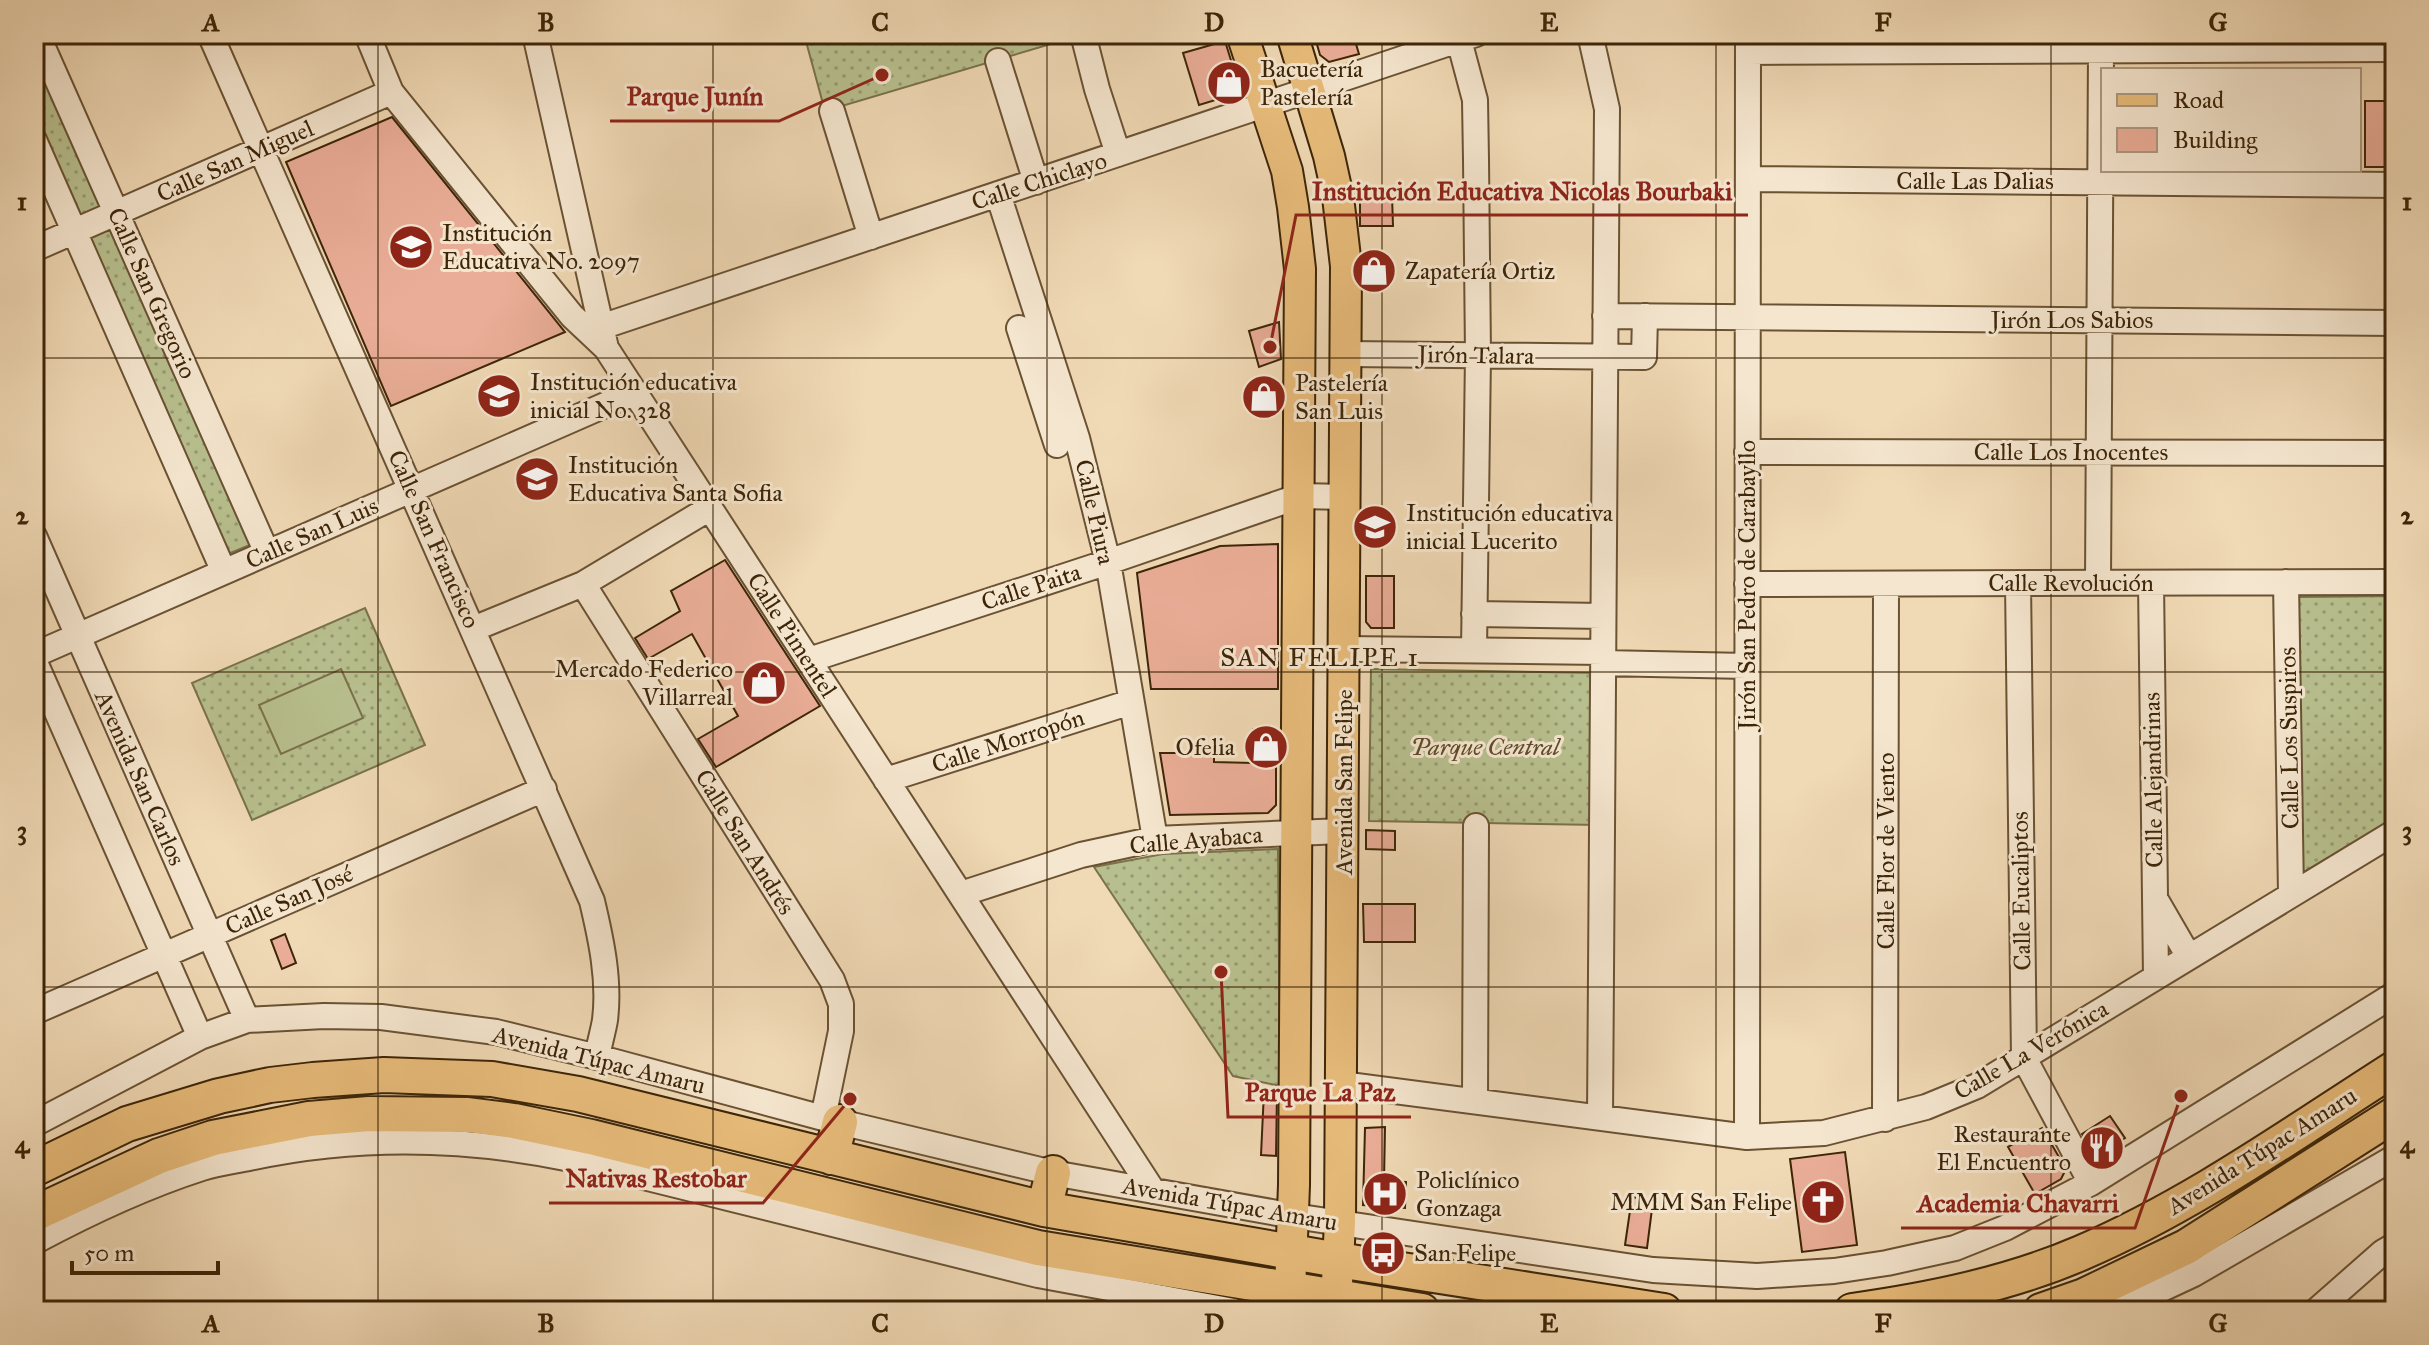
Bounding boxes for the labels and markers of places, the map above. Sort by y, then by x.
place label: Bacuetería Pastelería [1260,54,1364,112]
shop icon: Bacuetería Pastelería [1205,59,1253,107]
callout: Parque Junín [610,71,779,121]
callout: Institución Educativa Nicolas Bourbaki [1296,165,1748,215]
place label: Institución Educativa No. 2097 [442,218,640,276]
school or university icon: Institución Educativa No. 2097 [387,223,435,271]
shop icon: Zapatería Ortiz [1350,247,1398,295]
place label: Zapatería Ortiz [1405,256,1555,286]
place label: Institución educativa inicial No. 328 [530,367,738,425]
place label: Pastelería San Luis [1295,368,1389,426]
school or university icon: Institución educativa inicial No. 328 [475,372,523,420]
shop icon: Pastelería San Luis [1240,373,1288,421]
place label: Institución Educativa Santa Sofia [568,450,783,508]
school or university icon: Institución Educativa Santa Sofia [513,455,561,503]
place label: Institución educativa inicial Lucerito [1406,498,1614,556]
school or university icon: Institución educativa inicial Lucerito [1351,503,1399,551]
place label: Mercado Federico Villarreal [555,654,734,712]
shop icon: Mercado Federico Villarreal [740,659,788,707]
shop icon: Ofelia [1242,723,1290,771]
place label: Ofelia [1176,732,1236,762]
callout: Parque La Paz [1228,1067,1411,1117]
place label: Restaurante El Encuentro [1937,1119,2071,1177]
restaurant icon: Restaurante El Encuentro [2078,1124,2126,1172]
callout: Nativas Restobar [549,1153,763,1203]
place label: Policlínico Gonzaga [1416,1165,1519,1223]
hospital icon: Policlínico Gonzaga [1361,1170,1409,1218]
church icon: MMM San Felipe [1799,1178,1847,1226]
callout: Academia Chavarri [1901,1178,2135,1228]
place label: MMM San Felipe [1610,1187,1792,1217]
bus stop icon: San Felipe [1359,1229,1407,1277]
place label: San Felipe [1414,1238,1516,1268]

